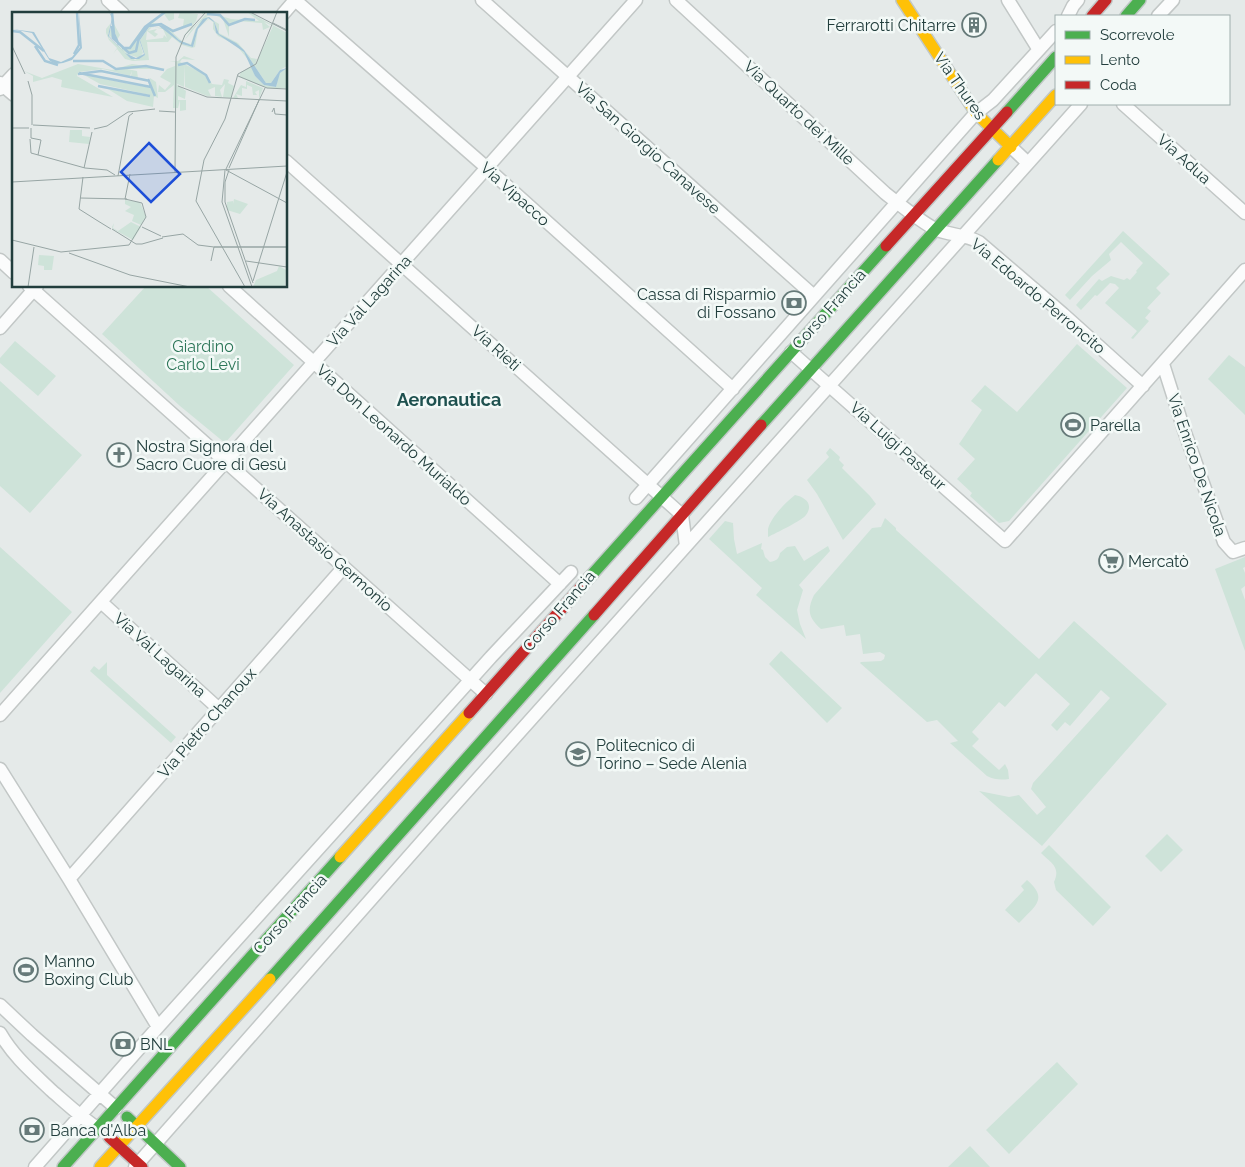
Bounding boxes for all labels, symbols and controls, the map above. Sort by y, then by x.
inset map [12,12,288,288]
building icon: Ferrarotti Chitarre [961,12,987,38]
legend [1055,15,1230,105]
place label: Ferrarotti Chitarre [827,16,956,35]
text: Scorrevole [1100,26,1175,44]
street label: Via Thures [930,49,990,124]
text: Lento [1100,51,1140,69]
street label: Via Quarto dei Mille [740,57,858,169]
text: Coda [1100,76,1137,94]
street label: Via San Giorgio Canavese [572,78,724,218]
street label: Via Adua [1153,130,1215,188]
street label: Via Vipacco [477,158,553,230]
street label: Via Edoardo Perroncito [967,234,1109,358]
street label: Via Val Lagarina [323,251,415,351]
street label: Corso Francia [788,265,870,353]
place label: Cassa di Risparmio di Fossano [637,285,776,322]
bank icon: Cassa di Risparmio di Fossano [781,290,807,316]
street label: Via Rieti [468,321,524,375]
park label: Giardino Carlo Levi [166,337,240,374]
street label: Via Don Leonardo Murialdo [313,360,475,510]
district label: Aeronautica [397,389,501,410]
street label: Via Enrico De Nicola [1164,391,1230,539]
street label: Via Luigi Pasteur [846,398,950,494]
sports icon: Parella [1060,412,1086,438]
place label: Parella [1090,416,1141,435]
place label: Nostra Signora del Sacro Cuore di Gesù [136,437,287,474]
church icon: Nostra Signora del Sacro Cuore di Gesù [106,442,132,468]
street label: Via Anastasio Germonio [254,484,396,616]
supermarket icon: Mercatò [1098,548,1124,574]
place label: Mercatò [1128,552,1189,571]
street label: Corso Francia [519,567,599,655]
street label: Via Val Lagarina [110,609,210,701]
street label: Via Pietro Chanoux [154,664,260,782]
place label: Politecnico di Torino – Sede Alenia [596,736,747,773]
school or university icon: Politecnico di Torino – Sede Alenia [565,741,591,767]
street label: Corso Francia [249,870,331,958]
place label: Manno Boxing Club [44,952,133,989]
sports icon: Manno Boxing Club [13,957,39,983]
bank icon: BNL [110,1031,136,1057]
place label: BNL [140,1035,173,1054]
bank icon: Banca d'Alba [19,1117,45,1143]
place label: Banca d'Alba [50,1121,146,1140]

